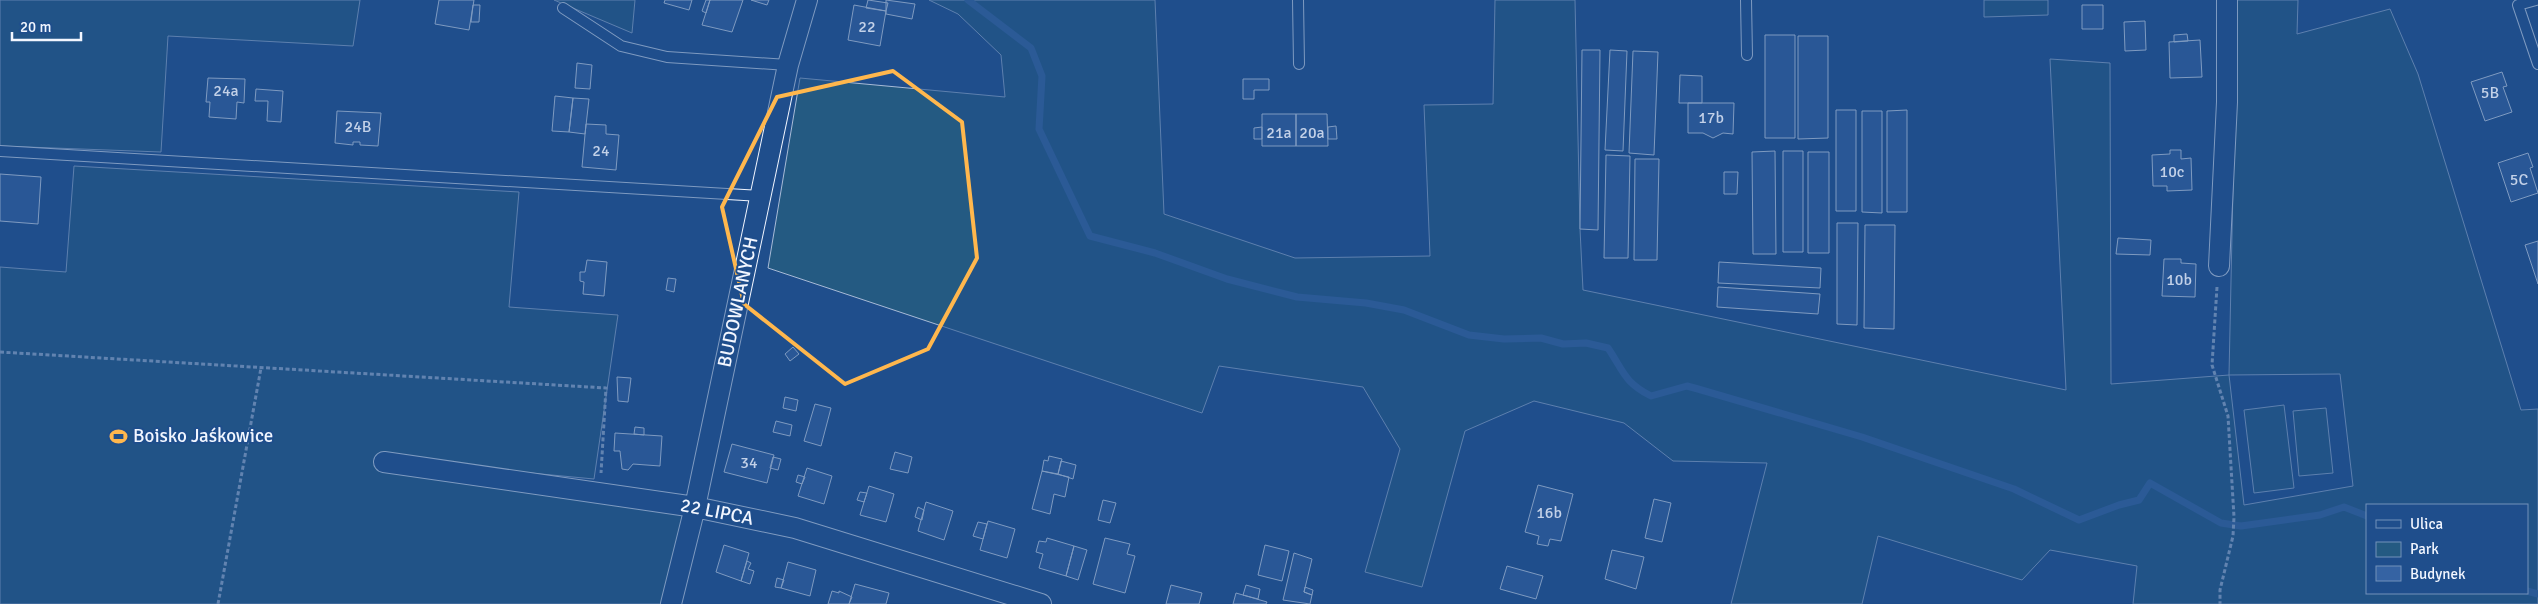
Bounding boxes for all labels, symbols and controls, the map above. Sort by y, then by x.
scale bar [12,10,81,42]
house number: 22 [858,17,876,37]
text: 20 m [20,18,51,36]
house number: 24a [213,81,239,101]
house number: 5B [2481,83,2499,103]
house number: 17b [1698,108,1724,128]
house number: 24B [345,117,371,137]
house number: 21a [1266,123,1292,143]
house number: 20a [1299,123,1325,143]
house number: 24 [592,141,610,161]
house number: 10c [2160,162,2184,182]
house number: 5C [2510,170,2528,190]
street label: BUDOWLANYCH [712,235,764,369]
house number: 10b [2166,270,2192,290]
place label: Boisko Jaśkowice [133,424,273,448]
sports icon: Boisko Jaśkowice [109,426,129,446]
house number: 34 [740,453,758,473]
street label: 22 LIPCA [678,493,756,531]
house number: 16b [1536,503,1562,523]
legend [2366,504,2528,594]
text: Ulica [2410,515,2443,533]
text: Park [2410,540,2439,558]
text: Budynek [2410,565,2466,583]

